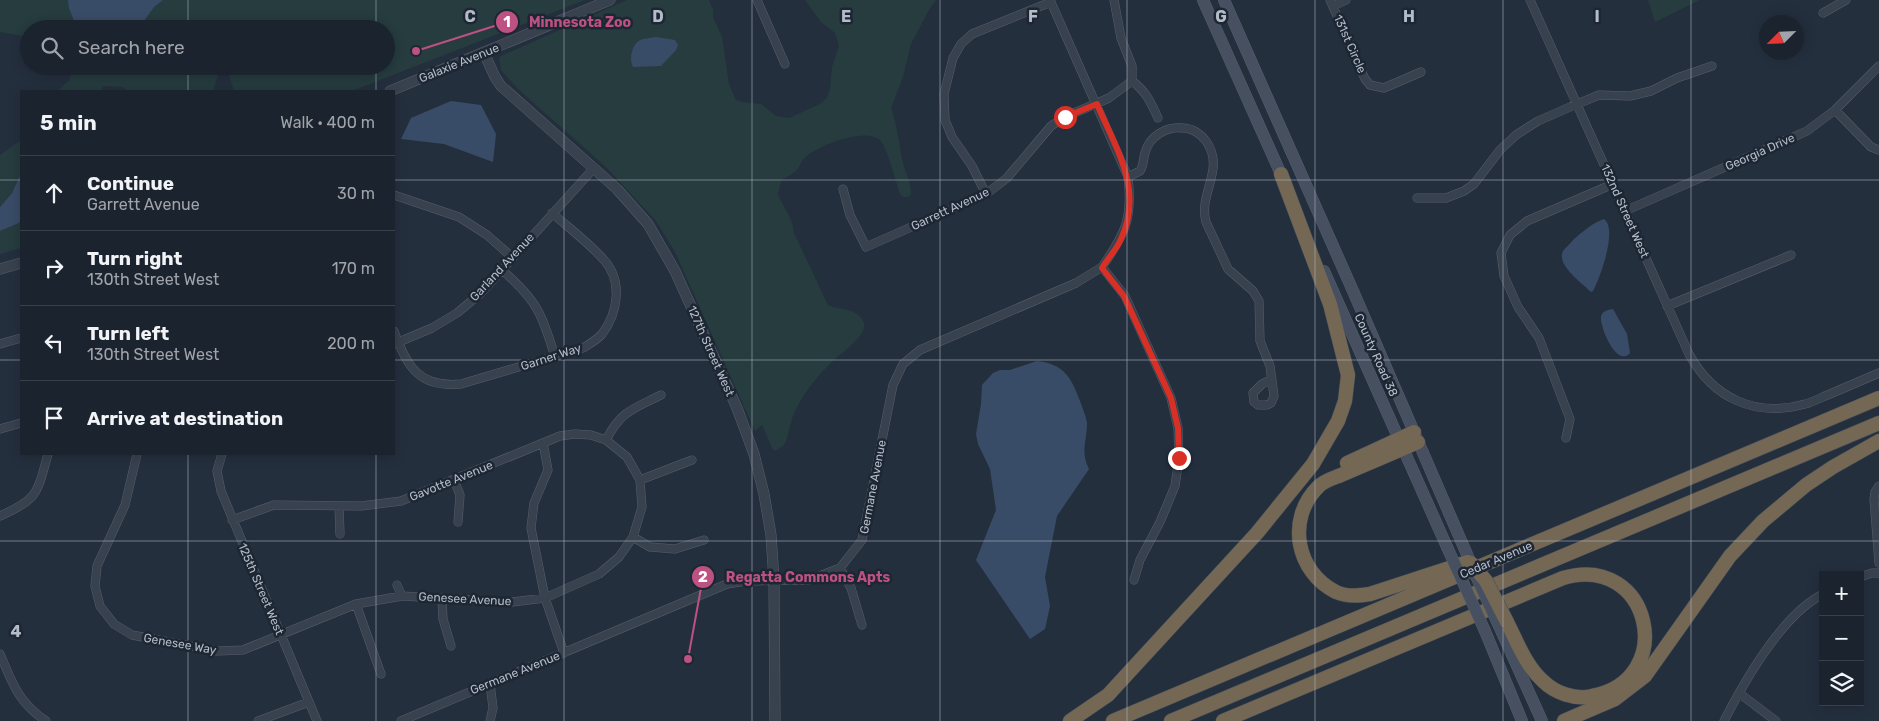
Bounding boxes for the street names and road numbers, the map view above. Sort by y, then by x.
street label: 131st Circle [1331,13,1369,76]
street label: Galaxie Avenue [417,40,501,85]
street label: Georgia Drive [1723,130,1797,174]
street label: 132nd Street West [1598,162,1652,260]
street label: Garrett Avenue [909,185,992,233]
street label: Garland Avenue [467,230,537,304]
street label: 127th Street West [685,304,737,399]
street label: County Road 38 [1351,311,1401,399]
street label: Garner Way [519,341,583,373]
street label: Germane Avenue [857,439,889,535]
street label: Gavotte Avenue [407,458,495,504]
street label: Cedar Avenue [1458,538,1535,582]
street label: 125th Street West [235,541,287,637]
street label: Genesee Avenue [418,590,512,608]
street label: Genesee Way [143,631,218,657]
street label: Germane Avenue [468,649,562,697]

